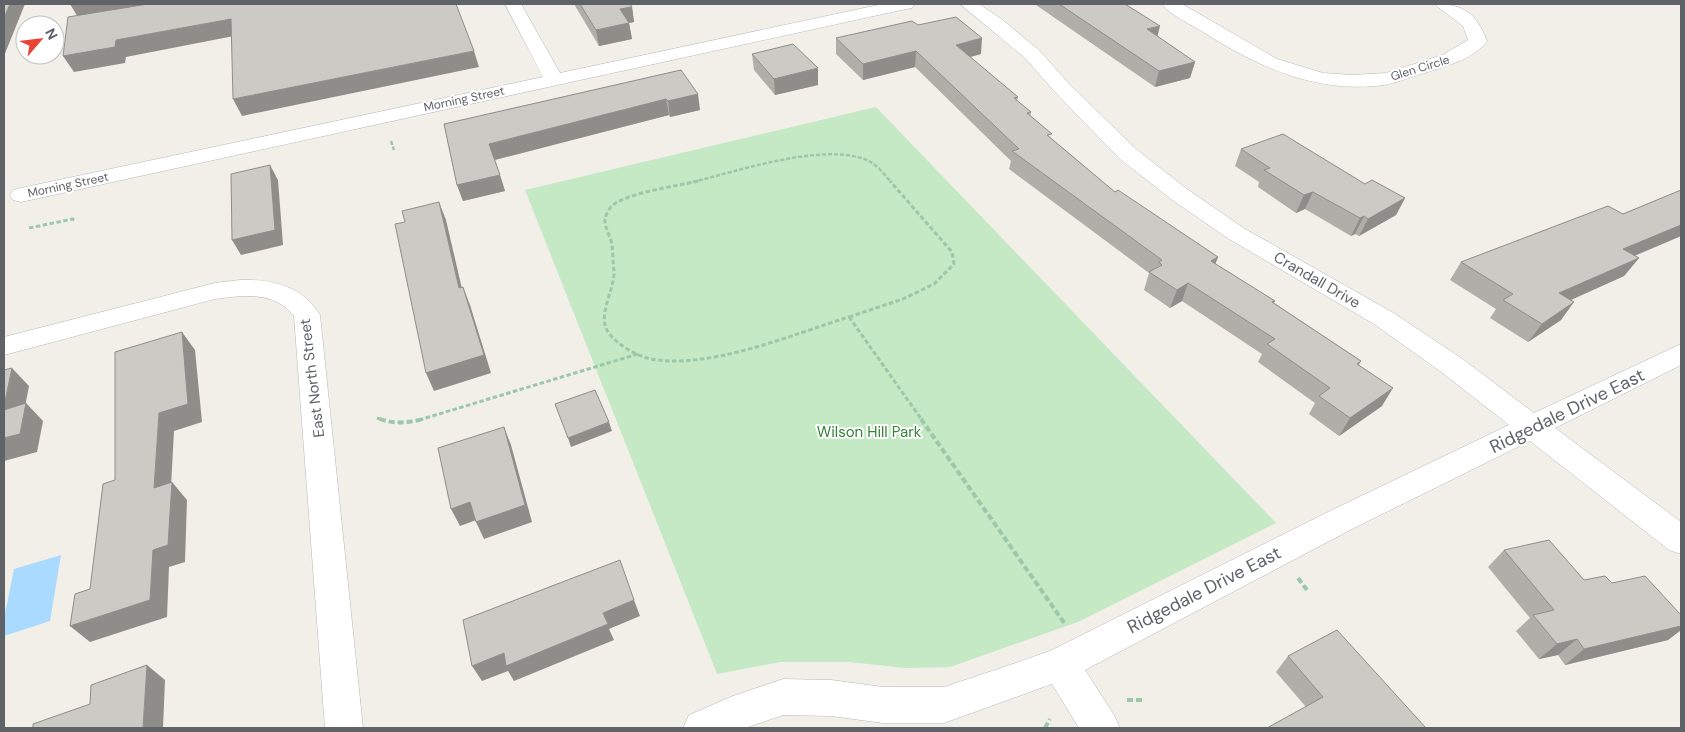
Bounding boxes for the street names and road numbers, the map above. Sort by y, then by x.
street label: Glen Circle [1389,51,1452,85]
street label: Morning Street [422,83,506,115]
street label: Morning Street [26,169,110,201]
street label: Crandall Drive [1270,247,1364,313]
street label: East North Street [295,317,329,439]
street label: Ridgedale Drive East [1486,363,1648,459]
street label: Ridgedale Drive East [1123,541,1285,639]

